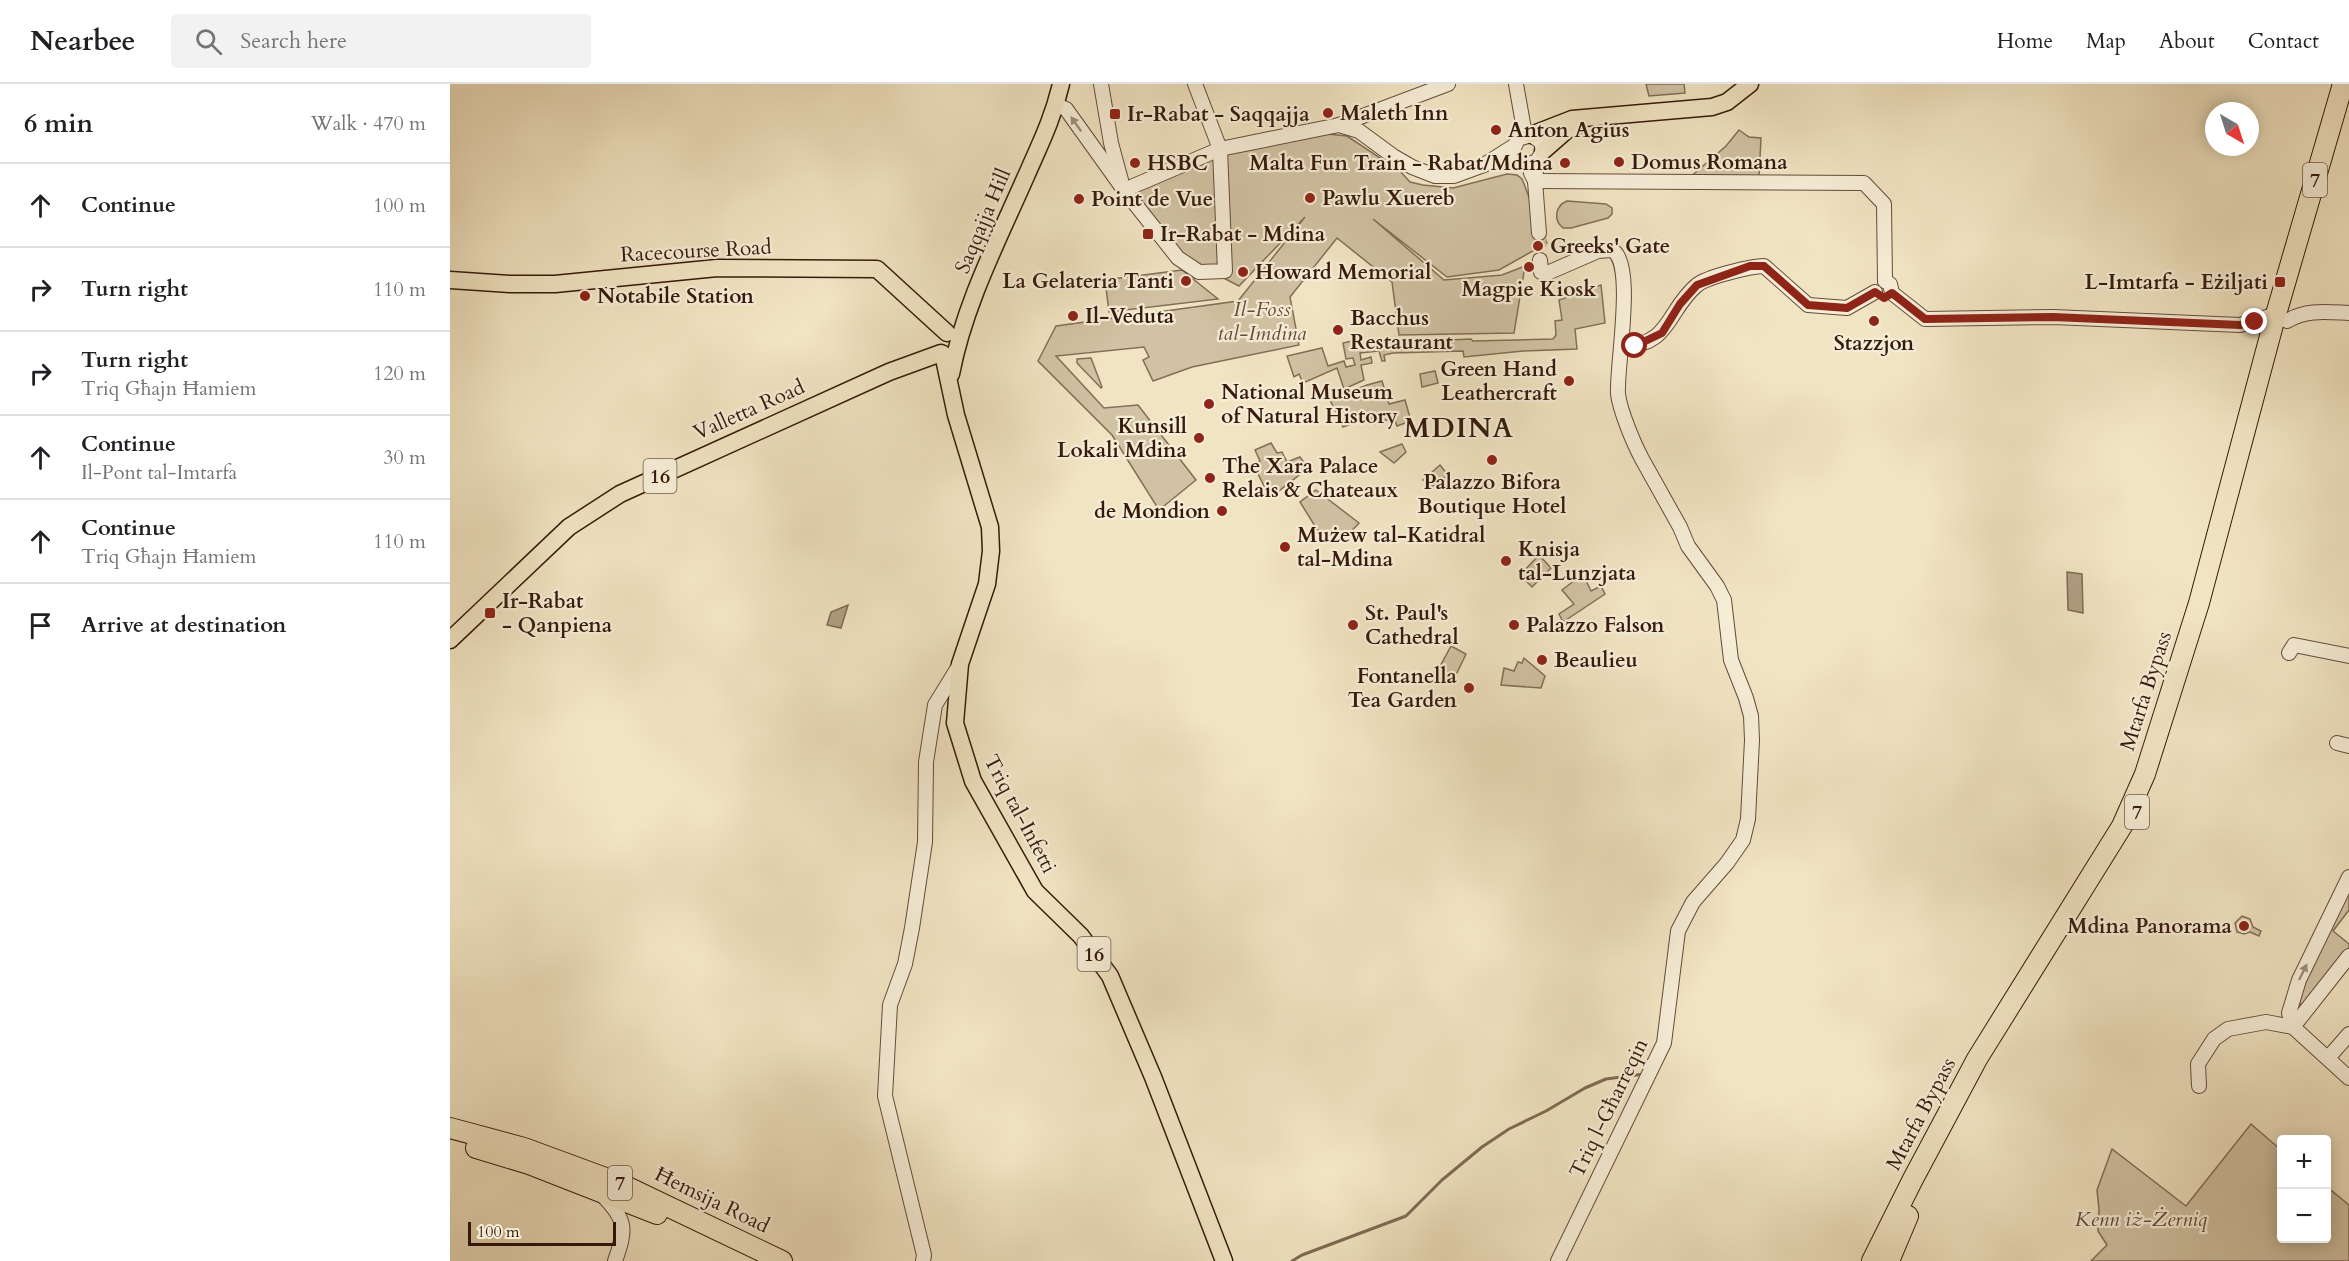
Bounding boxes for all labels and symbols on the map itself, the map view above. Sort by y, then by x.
place label: Maleth Inn [1340,99,1449,128]
place label: Ir-Rabat - Saqqajja [1127,100,1310,129]
north arrow [2205,102,2259,156]
marker: Maleth Inn [1321,106,1335,120]
marker: Ir-Rabat - Saqqajja [1108,107,1122,121]
one-way arrow [1070,116,1082,132]
place label: Anton Agius [1508,116,1630,145]
marker: Anton Agius [1489,123,1503,137]
place label: Domus Romana [1631,148,1788,177]
place label: HSBC [1147,149,1208,178]
place label: Malta Fun Train - Rabat/Mdina [1249,149,1554,178]
marker: Domus Romana [1612,155,1626,169]
marker: HSBC [1128,156,1142,170]
marker: Malta Fun Train - Rabat/Mdina [1558,156,1572,170]
road number: 7 [2303,163,2327,197]
street label: Saqqajja Hill [948,164,1018,278]
place label: Pawlu Xuereb [1322,184,1455,213]
place label: Point de Vue [1091,185,1213,214]
marker: Pawlu Xuereb [1303,191,1317,205]
marker: Point de Vue [1072,192,1086,206]
place label: Ir-Rabat - Mdina [1160,220,1326,249]
marker: Ir-Rabat - Mdina [1141,227,1155,241]
place label: Greeks' Gate [1550,232,1670,261]
street label: Racecourse Road [620,233,772,269]
marker: Greeks' Gate [1531,239,1545,253]
place label: Howard Memorial [1255,258,1431,287]
marker: Magpie Kiosk [1522,260,1536,274]
marker: Howard Memorial [1236,265,1250,279]
place label: La Gelateria Tanti [1002,267,1174,296]
place label: L-Imtarfa - Eżiljati [2085,268,2268,297]
marker: La Gelateria Tanti [1179,274,1193,288]
place label: Magpie Kiosk [1462,275,1596,304]
marker: L-Imtarfa - Eżiljati [2273,275,2287,289]
place label: Notabile Station [597,282,754,311]
marker: Notabile Station [578,289,592,303]
park label: Il-Foss tal-Imdina [1218,295,1306,348]
place label: Il-Veduta [1085,302,1175,331]
place label: Bacchus Restaurant [1350,304,1453,357]
route end [2241,308,2267,334]
marker: Il-Veduta [1066,309,1080,323]
marker: Stazzjon [1867,314,1881,328]
marker: Bacchus Restaurant [1331,323,1345,337]
place label: Stazzjon [1834,329,1915,358]
route start [1621,332,1647,358]
place label: Green Hand Leathercraft [1440,355,1558,408]
street label: Valletta Road [689,373,809,447]
marker: Green Hand Leathercraft [1562,374,1576,388]
place label: National Museum of Natural History [1221,378,1398,431]
marker: National Museum of Natural History [1202,397,1216,411]
district label: MDINA [1404,410,1514,447]
place label: Kunsill Lokali Mdina [1057,412,1188,465]
marker: Kunsill Lokali Mdina [1192,431,1206,445]
place label: The Xara Palace Relais & Chateaux [1222,452,1399,505]
marker: Palazzo Bifora Boutique Hotel [1485,453,1499,467]
road number: 16 [644,459,676,493]
place label: Palazzo Bifora Boutique Hotel [1418,468,1566,521]
marker: The Xara Palace Relais & Chateaux [1203,471,1217,485]
place label: de Mondion [1094,497,1210,526]
marker: de Mondion [1215,504,1229,518]
place label: Mużew tal-Katidral tal-Mdina [1297,521,1485,574]
place label: Knisja tal-Lunzjata [1518,535,1637,588]
marker: Mużew tal-Katidral tal-Mdina [1278,540,1292,554]
marker: Knisja tal-Lunzjata [1499,554,1513,568]
place label: Ir-Rabat - Qanpiena [502,587,613,640]
place label: St. Paul's Cathedral [1365,599,1459,652]
marker: Ir-Rabat - Qanpiena [483,606,497,620]
place label: Palazzo Falson [1526,611,1665,640]
marker: St. Paul's Cathedral [1346,618,1360,632]
marker: Palazzo Falson [1507,618,1521,632]
street label: Mtarfa Bypass [2113,628,2179,754]
place label: Beaulieu [1554,646,1638,675]
marker: Beaulieu [1535,653,1549,667]
place label: Fontanella Tea Garden [1348,662,1458,715]
marker: Fontanella Tea Garden [1462,681,1476,695]
street label: Triq tal-Infetti [977,750,1063,878]
road number: 7 [2125,795,2149,829]
place label: Mdina Panorama [2067,912,2233,941]
marker: Mdina Panorama [2237,919,2251,933]
road number: 16 [1078,937,1110,971]
one-way arrow [2298,963,2307,980]
street label: Triq l-Għarreqin [1563,1033,1655,1183]
street label: Mtarfa Bypass [1879,1052,1963,1176]
street label: Ħemsija Road [650,1160,774,1240]
road number: 7 [608,1166,632,1200]
park label: Kenn iż-Żerniq [2075,1205,2207,1234]
scale bar [468,1219,616,1246]

